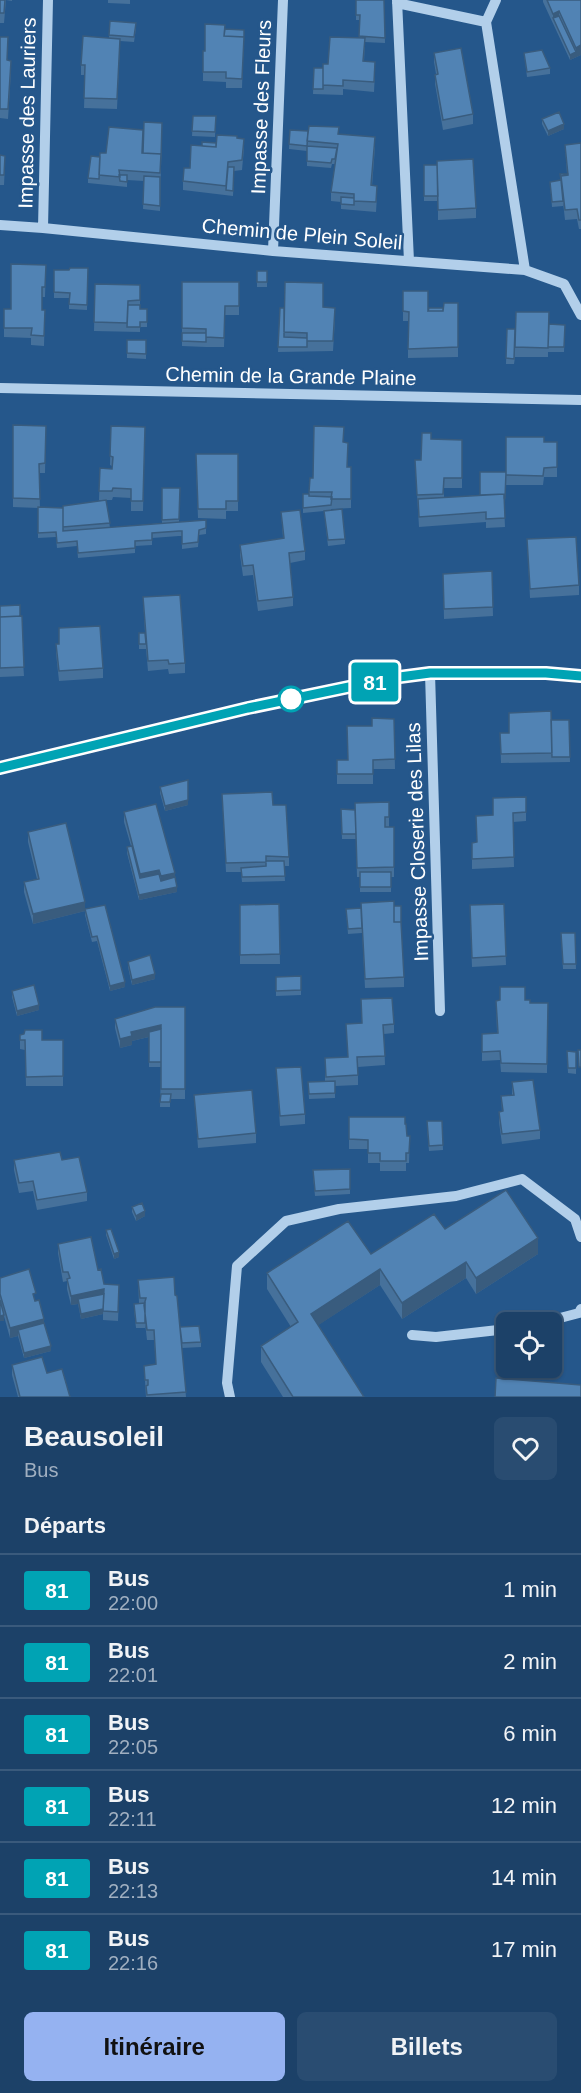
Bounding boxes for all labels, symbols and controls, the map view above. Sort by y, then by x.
street label: Impasse des Lauriers [14,17,40,209]
street label: Impasse des Fleurs [247,19,275,195]
street label: Chemin de Plein Soleil [201,214,403,254]
street label: Chemin de la Grande Plaine [165,363,417,389]
line badge: 81 [348,662,402,702]
text: 81 [363,671,387,694]
unlabelled marker [278,686,304,712]
street label: Impasse Closerie des Lilas [402,722,432,962]
map controls [496,1312,562,1378]
button: locate [496,1312,562,1378]
button: heart [494,1417,557,1480]
text: Beausoleil [24,1421,164,1452]
text: Bus [24,1459,58,1481]
text: Départs [24,1513,106,1538]
text: Bus [108,1566,150,1591]
text: 1 min [503,1577,557,1602]
text: 81 [45,1579,69,1602]
text: 22:00 [108,1592,158,1614]
text: Bus [108,1638,150,1663]
text: 2 min [503,1649,557,1674]
text: 81 [45,1651,69,1674]
text: 22:01 [108,1664,158,1686]
text: Bus [108,1710,150,1735]
text: 6 min [503,1721,557,1746]
text: 81 [45,1723,69,1746]
text: 22:05 [108,1736,158,1758]
text: Bus [108,1782,150,1807]
text: 12 min [491,1793,557,1818]
text: 81 [45,1795,69,1818]
text: 22:11 [108,1808,157,1830]
text: Bus [108,1854,150,1879]
text: 14 min [491,1865,557,1890]
text: 81 [45,1867,69,1890]
text: 22:13 [108,1880,158,1902]
text: Bus [108,1926,150,1951]
text: 17 min [491,1937,557,1962]
text: 81 [45,1939,69,1962]
text: 22:16 [108,1952,158,1974]
button: Itinéraire [24,2012,285,2081]
button: Billets [297,2012,557,2081]

